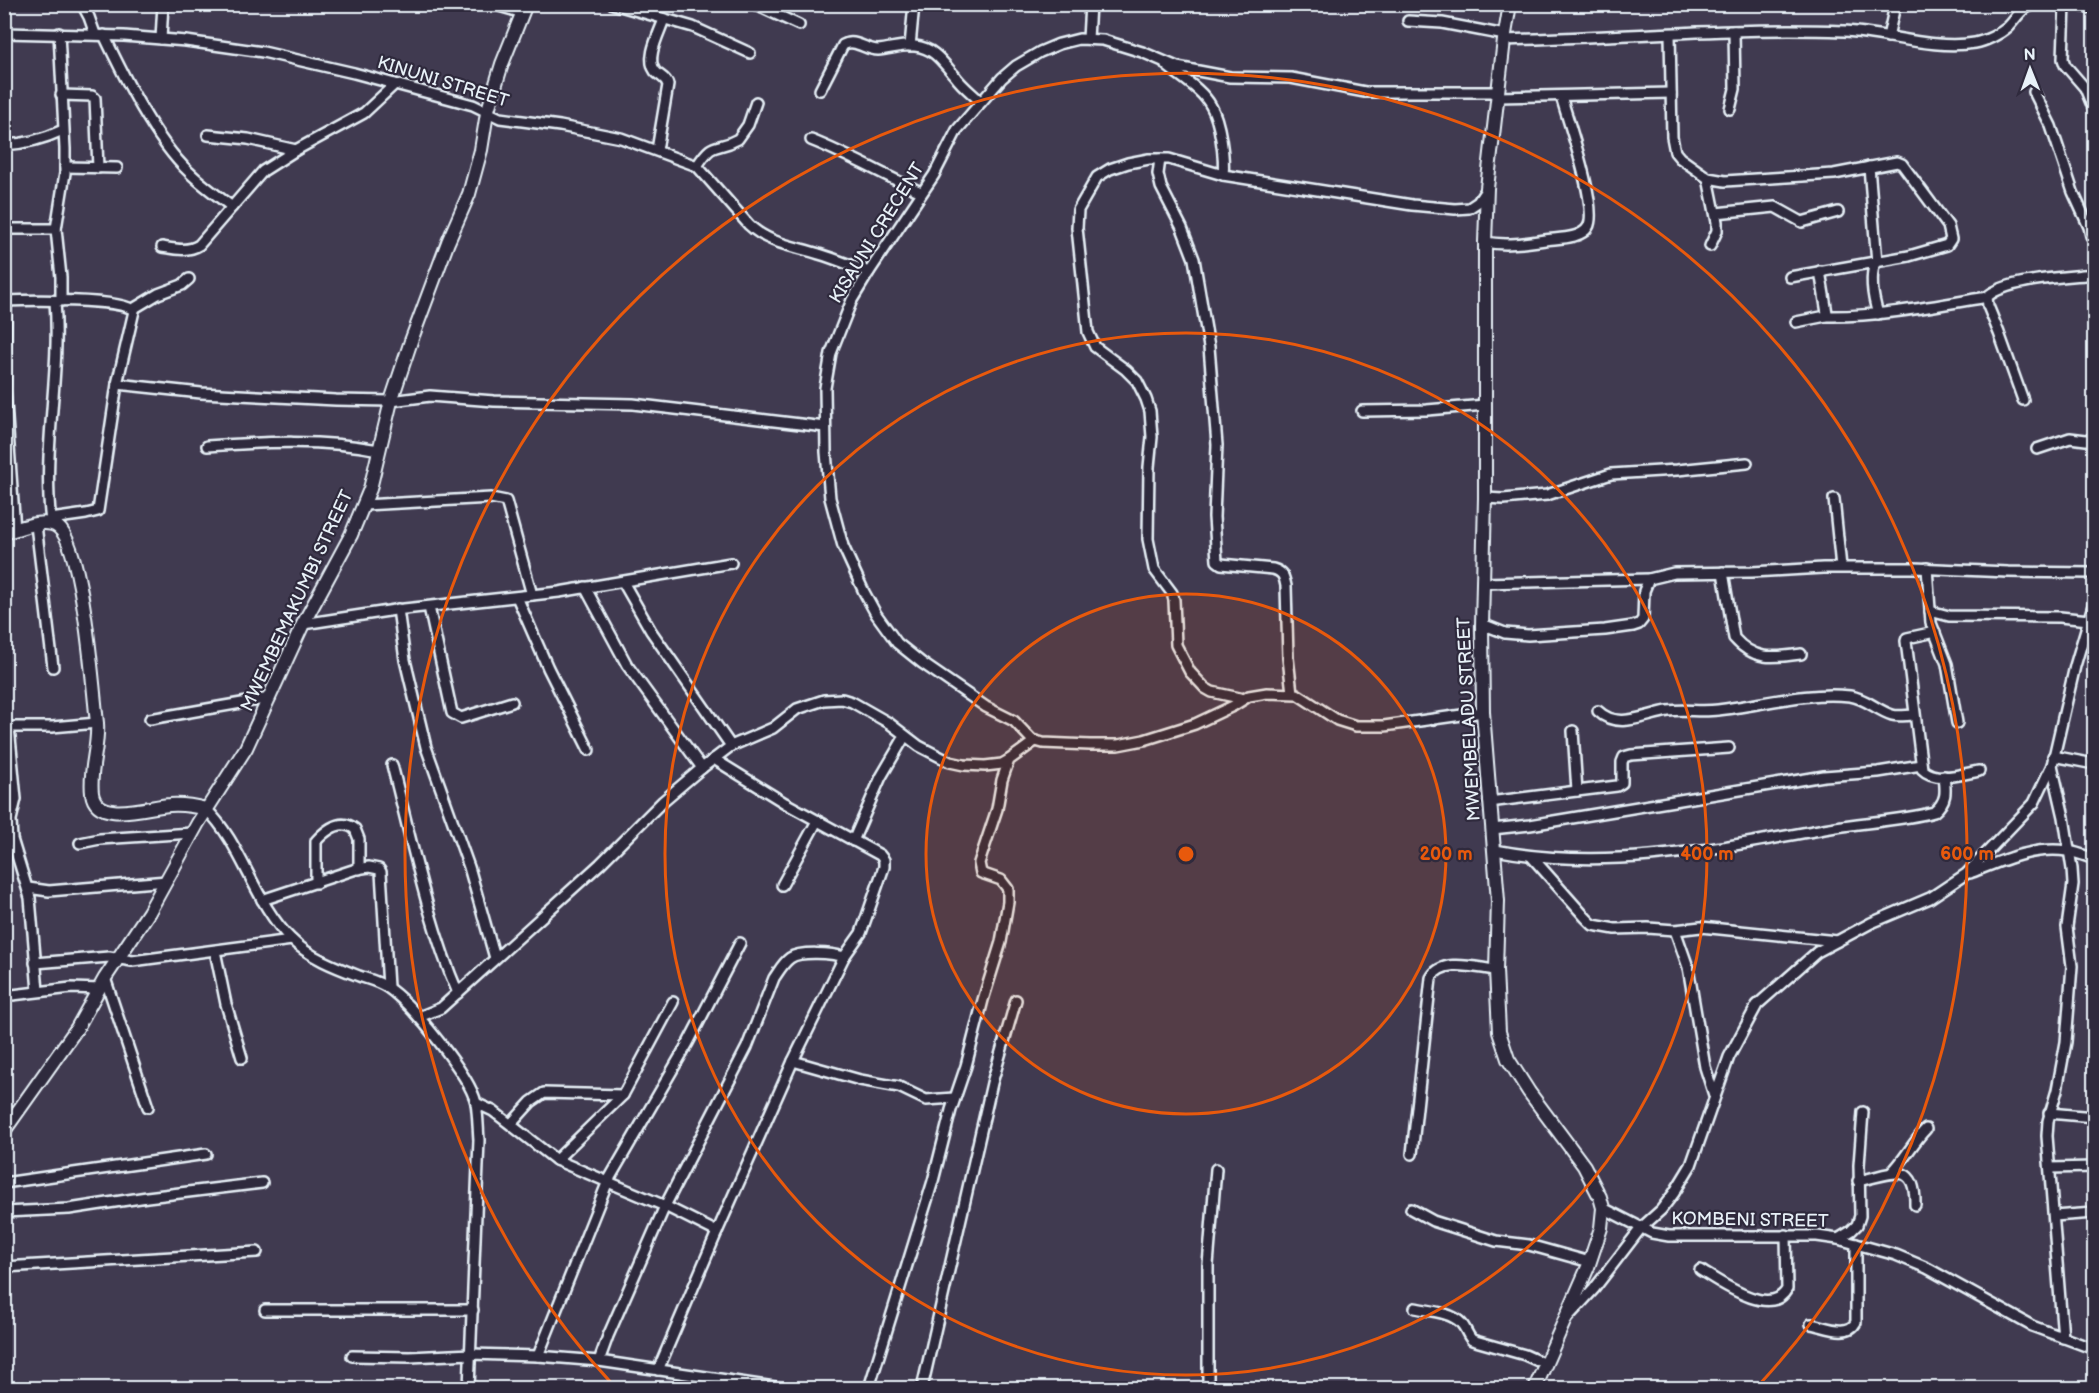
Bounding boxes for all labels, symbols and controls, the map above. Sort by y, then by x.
north arrow [2000,39,2060,99]
text: N [2024,46,2036,65]
street label: KINUNI STREET [375,52,511,112]
street label: KISAUNI CRECENT [825,159,929,307]
street label: MWEMBEMAKUMBI STREET [236,487,358,715]
street label: MWEMBELADU STREET [1453,616,1485,822]
centre of rings [1176,844,1196,864]
text: 200 m [1419,844,1473,865]
text: 400 m [1680,844,1734,865]
text: 600 m [1940,844,1994,865]
street label: KOMBENI STREET [1671,1208,1829,1232]

